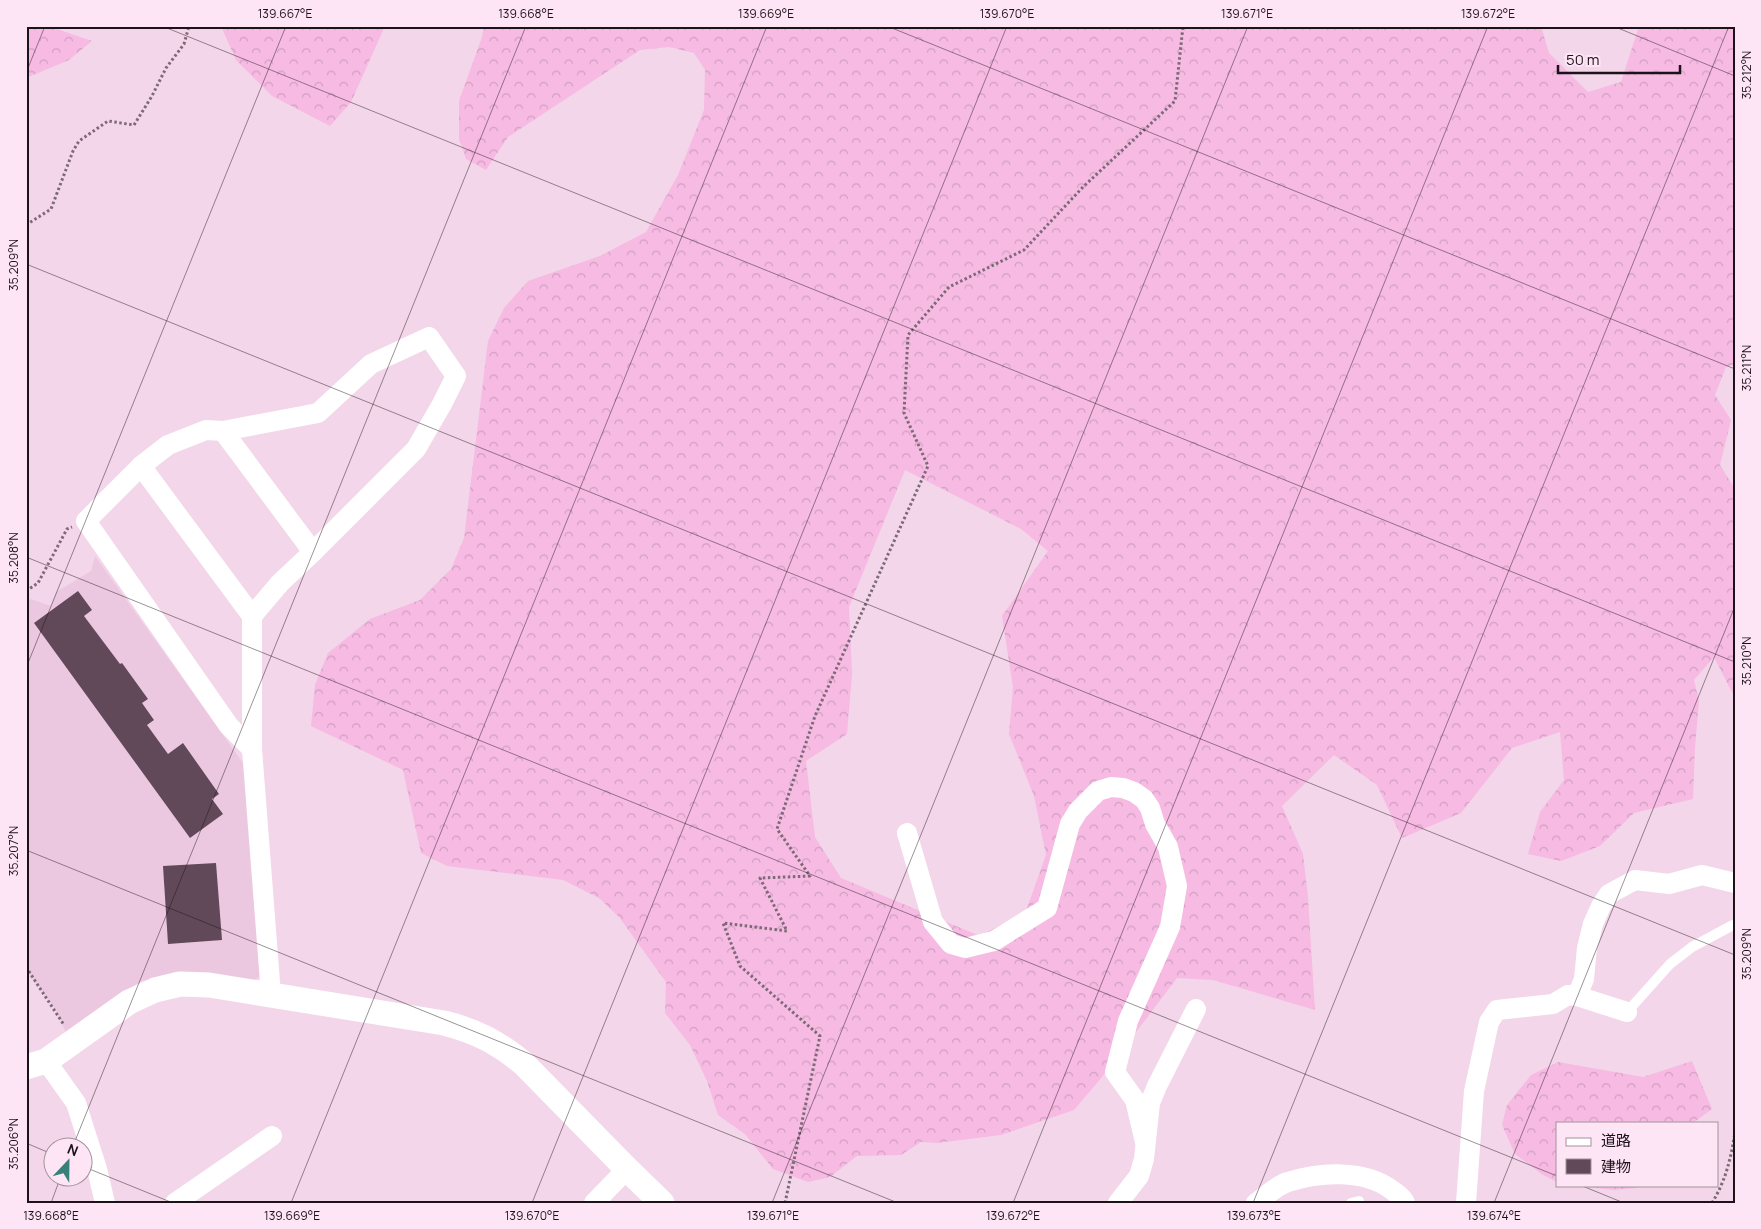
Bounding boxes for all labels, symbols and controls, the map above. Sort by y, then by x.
text: 139.667°E [258,5,313,22]
text: 139.668°E [498,5,554,22]
text: 139.669°E [738,5,794,22]
text: 139.670°E [980,5,1034,22]
text: 139.671°E [1221,5,1273,22]
text: 139.672°E [1461,5,1515,22]
scale bar [1558,42,1681,74]
text: 50 m [1566,49,1600,70]
text: 35.212°N [1738,51,1755,99]
text: 35.209°N [5,239,22,291]
text: 35.211°N [1738,345,1755,391]
text: 35.208°N [5,532,22,584]
text: 35.210°N [1738,636,1755,686]
text: 35.207°N [5,826,22,876]
text: 35.209°N [1738,928,1755,980]
text: 35.206°N [5,1118,22,1170]
legend [1556,1122,1718,1186]
text: 道路 [1601,1130,1631,1151]
north arrow [42,1136,92,1186]
text: N [65,1139,81,1160]
text: 建物 [1601,1156,1631,1177]
text: 139.668°E [23,1207,79,1224]
text: 139.669°E [264,1207,320,1224]
text: 139.670°E [505,1207,559,1224]
text: 139.671°E [747,1207,799,1224]
text: 139.672°E [986,1207,1040,1224]
text: 139.673°E [1227,1207,1281,1224]
text: 139.674°E [1467,1207,1521,1224]

